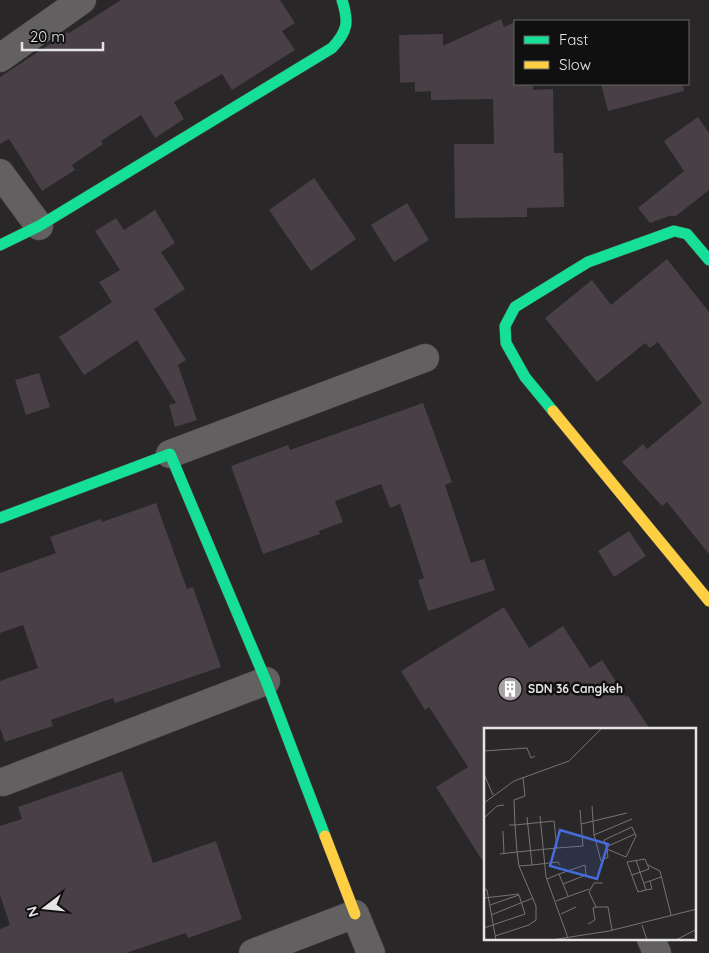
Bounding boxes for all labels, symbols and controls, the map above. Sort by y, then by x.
scale bar [22,20,104,52]
legend [514,20,689,85]
text: 20 m [30,27,65,46]
text: Fast [559,30,588,49]
text: Slow [559,55,591,74]
building icon: SDN 36 Cangkeh [497,676,523,702]
place label: SDN 36 Cangkeh [528,681,623,696]
inset map [484,728,696,940]
north arrow [20,883,70,933]
text: N [22,904,43,919]

